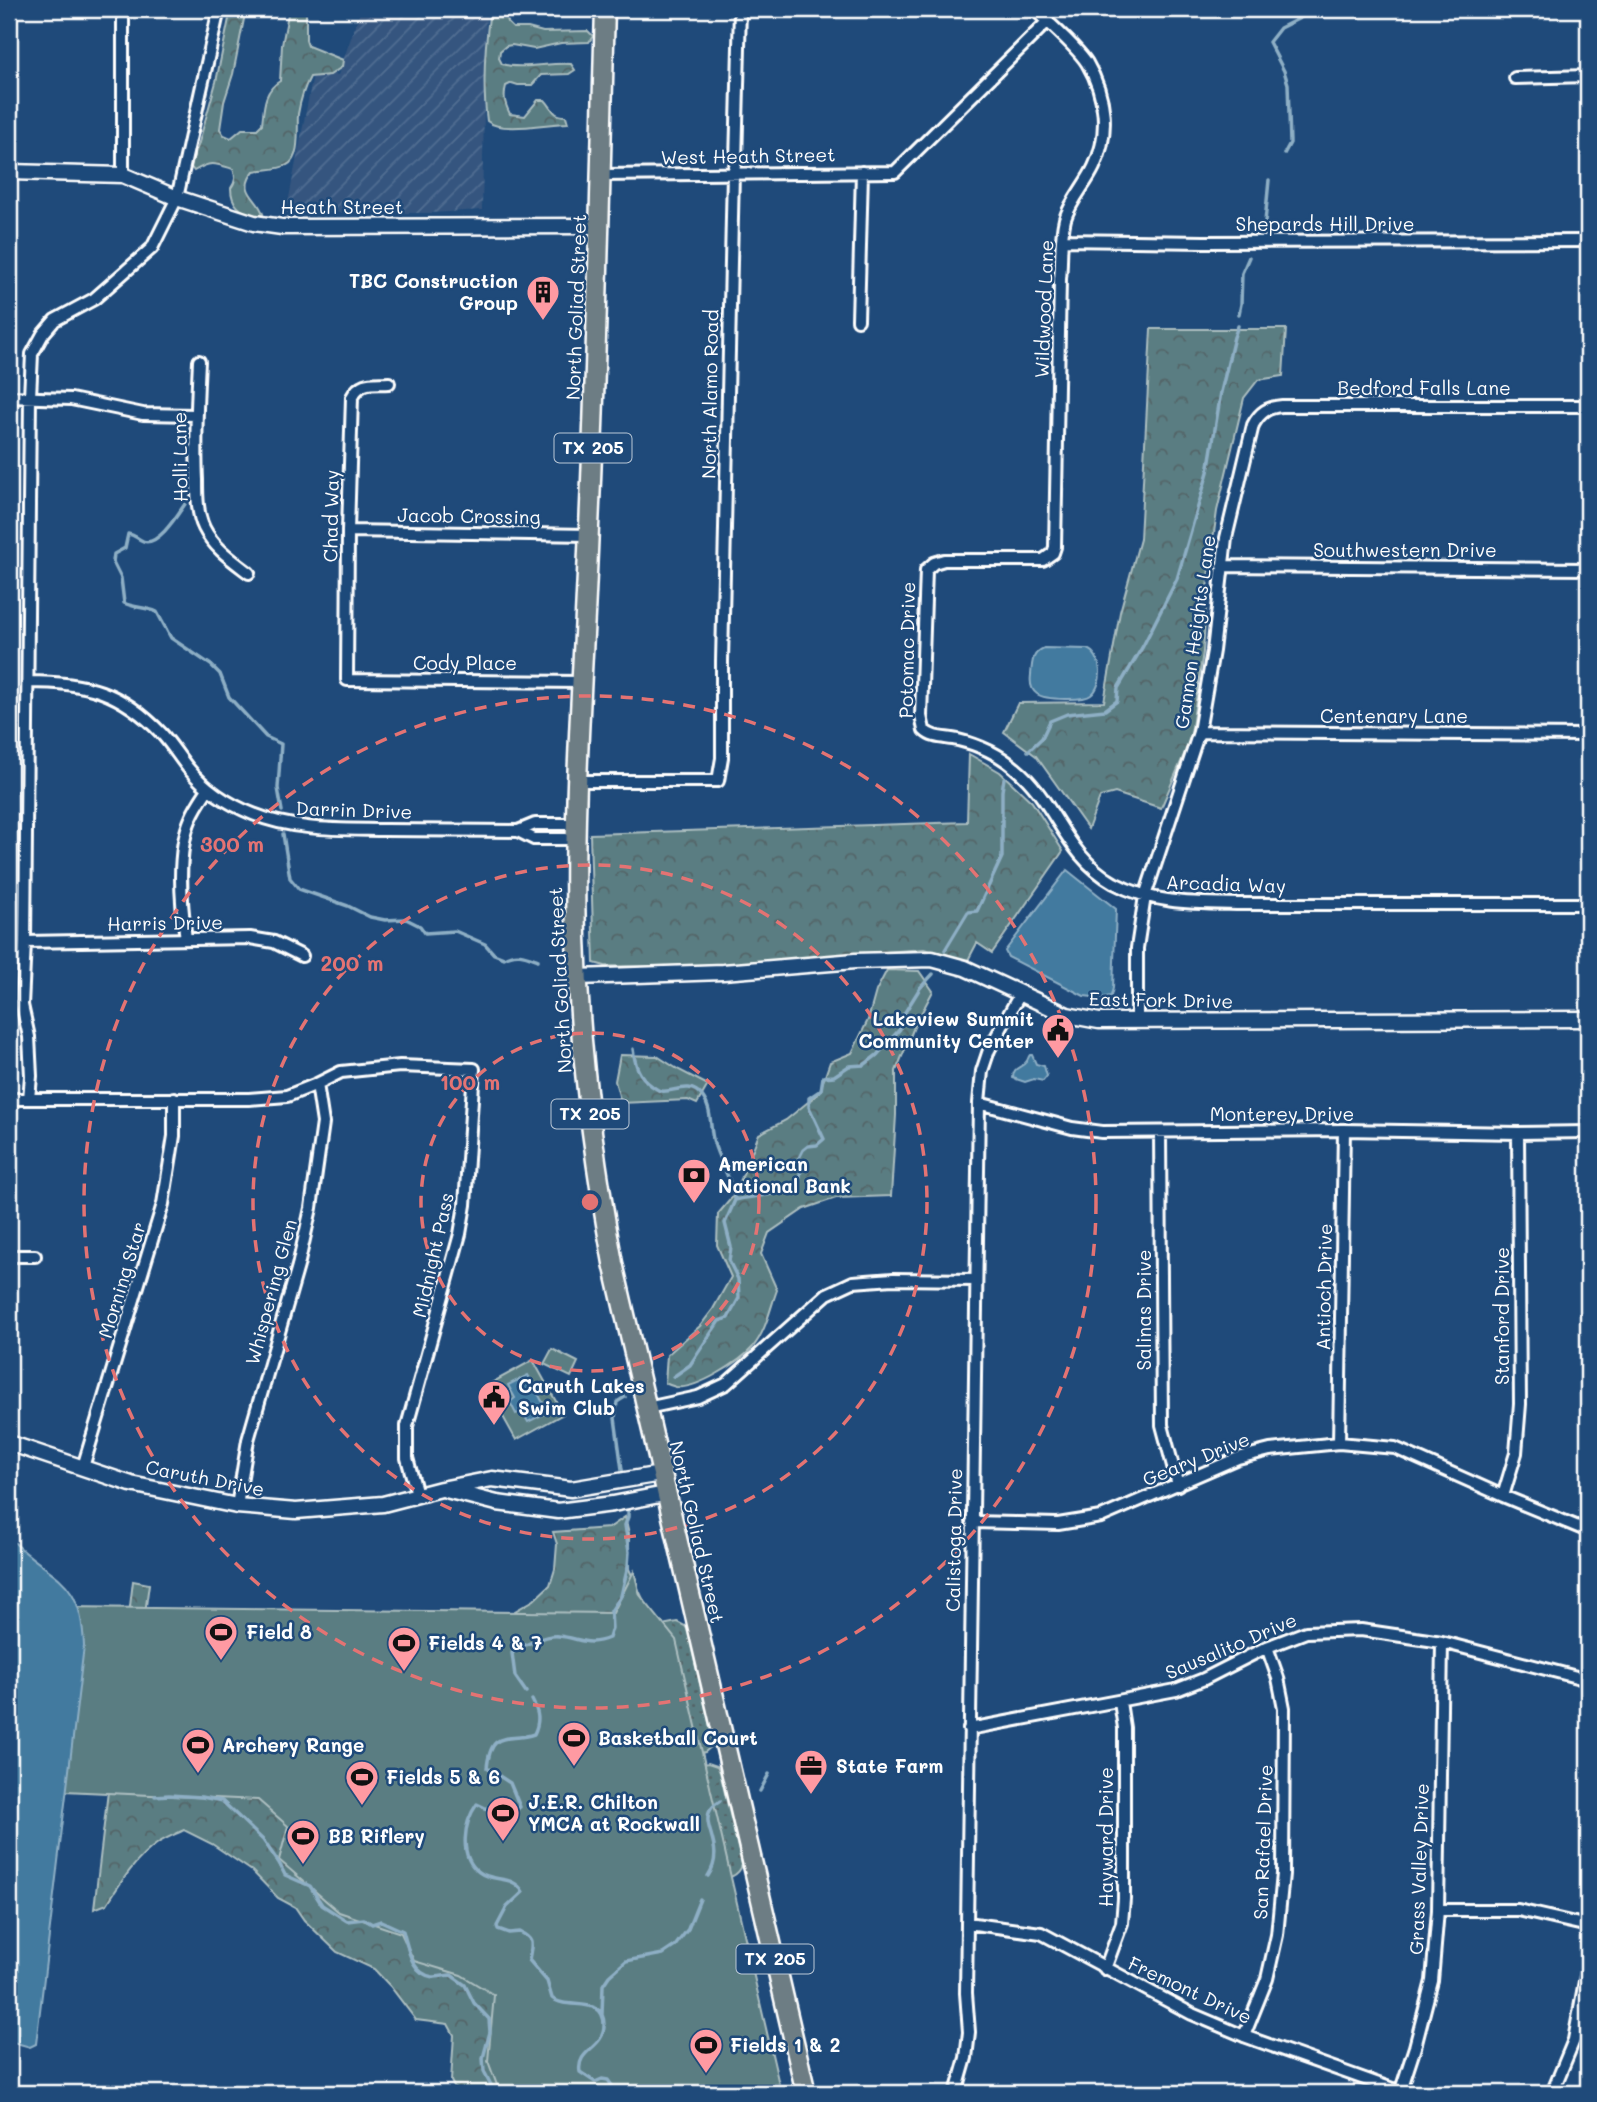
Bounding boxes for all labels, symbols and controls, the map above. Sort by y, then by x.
street label: West Heath Street [660,141,836,170]
street label: Heath Street [281,194,403,219]
street label: Shepards Hill Drive [1236,211,1414,236]
street label: North Goliad Street [560,213,591,401]
street label: Wildwood Lane [1029,239,1058,379]
place label: TBC Construction Group [349,268,518,315]
building icon: TBC Construction Group [524,273,562,322]
street label: North Alamo Road [696,309,723,479]
street label: Bedford Falls Lane [1337,375,1511,400]
street label: Holli Lane [166,412,193,502]
road number: TX 205 [554,434,632,462]
street label: Chad Way [317,469,344,563]
street label: Jacob Crossing [397,502,541,529]
street label: Gannon Heights Lane [1169,533,1220,730]
street label: Southwestern Drive [1313,537,1497,562]
street label: Potomac Drive [893,581,920,719]
street label: Cody Place [413,650,517,675]
street label: Centenary Lane [1320,703,1468,728]
street label: Darrin Drive [295,795,413,824]
text: 300 m [200,830,264,857]
street label: Arcadia Way [1166,869,1286,898]
street label: North Goliad Street [542,886,577,1074]
street label: Harris Drive [107,909,223,936]
text: 200 m [321,949,383,976]
street label: East Fork Drive [1089,986,1233,1013]
place label: Lakeview Summit Community Center [858,1006,1034,1053]
public building icon: Lakeview Summit Community Center [1039,1011,1077,1060]
text: 100 m [440,1068,500,1095]
road number: TX 205 [552,1100,628,1128]
street label: Monterey Drive [1210,1101,1354,1126]
place label: American National Bank [718,1151,851,1198]
bank icon: American National Bank [675,1156,713,1205]
street label: Midnight Pass [406,1190,459,1320]
centre of rings [578,1190,602,1214]
street label: Whispering Glen [239,1216,302,1368]
street label: Morning Star [92,1219,151,1341]
street label: Antioch Drive [1310,1223,1337,1351]
street label: Stanford Drive [1489,1247,1514,1385]
street label: Salinas Drive [1131,1249,1156,1371]
place label: Caruth Lakes Swim Club [518,1373,645,1420]
public building icon: Caruth Lakes Swim Club [475,1378,513,1427]
street label: Geary Drive [1139,1426,1253,1491]
street label: North Goliad Street [664,1438,731,1625]
street label: Caruth Drive [143,1454,267,1501]
street label: Calistoga Drive [940,1468,967,1612]
street label: Sausalito Drive [1161,1607,1300,1684]
sports icon: Field 8 [202,1613,240,1662]
place label: Field 8 [246,1619,312,1644]
sports icon: Fields 4 & 7 [385,1624,423,1673]
place label: Fields 4 & 7 [428,1630,542,1655]
sports icon: Basketball Court [555,1719,593,1768]
place label: Basketball Court [598,1725,758,1750]
sports icon: Archery Range [179,1726,217,1775]
place label: Archery Range [222,1732,364,1757]
office icon: State Farm [792,1747,830,1796]
place label: State Farm [836,1753,943,1778]
sports icon: Fields 5 & 6 [343,1758,381,1807]
place label: Fields 5 & 6 [386,1764,500,1789]
street label: San Rafael Drive [1247,1764,1278,1920]
street label: Hayward Drive [1093,1767,1118,1907]
street label: Grass Valley Drive [1403,1783,1434,1955]
place label: J.E.R. Chilton YMCA at Rockwall [528,1789,700,1836]
sports icon: J.E.R. Chilton YMCA at Rockwall [484,1794,522,1843]
sports icon: BB Riflery [284,1817,322,1866]
place label: BB Riflery [328,1823,425,1848]
road number: TX 205 [736,1944,814,1973]
street label: Fremont Drive [1124,1950,1256,2029]
sports icon: Fields 1 & 2 [687,2026,725,2075]
place label: Fields 1 & 2 [730,2032,840,2057]

